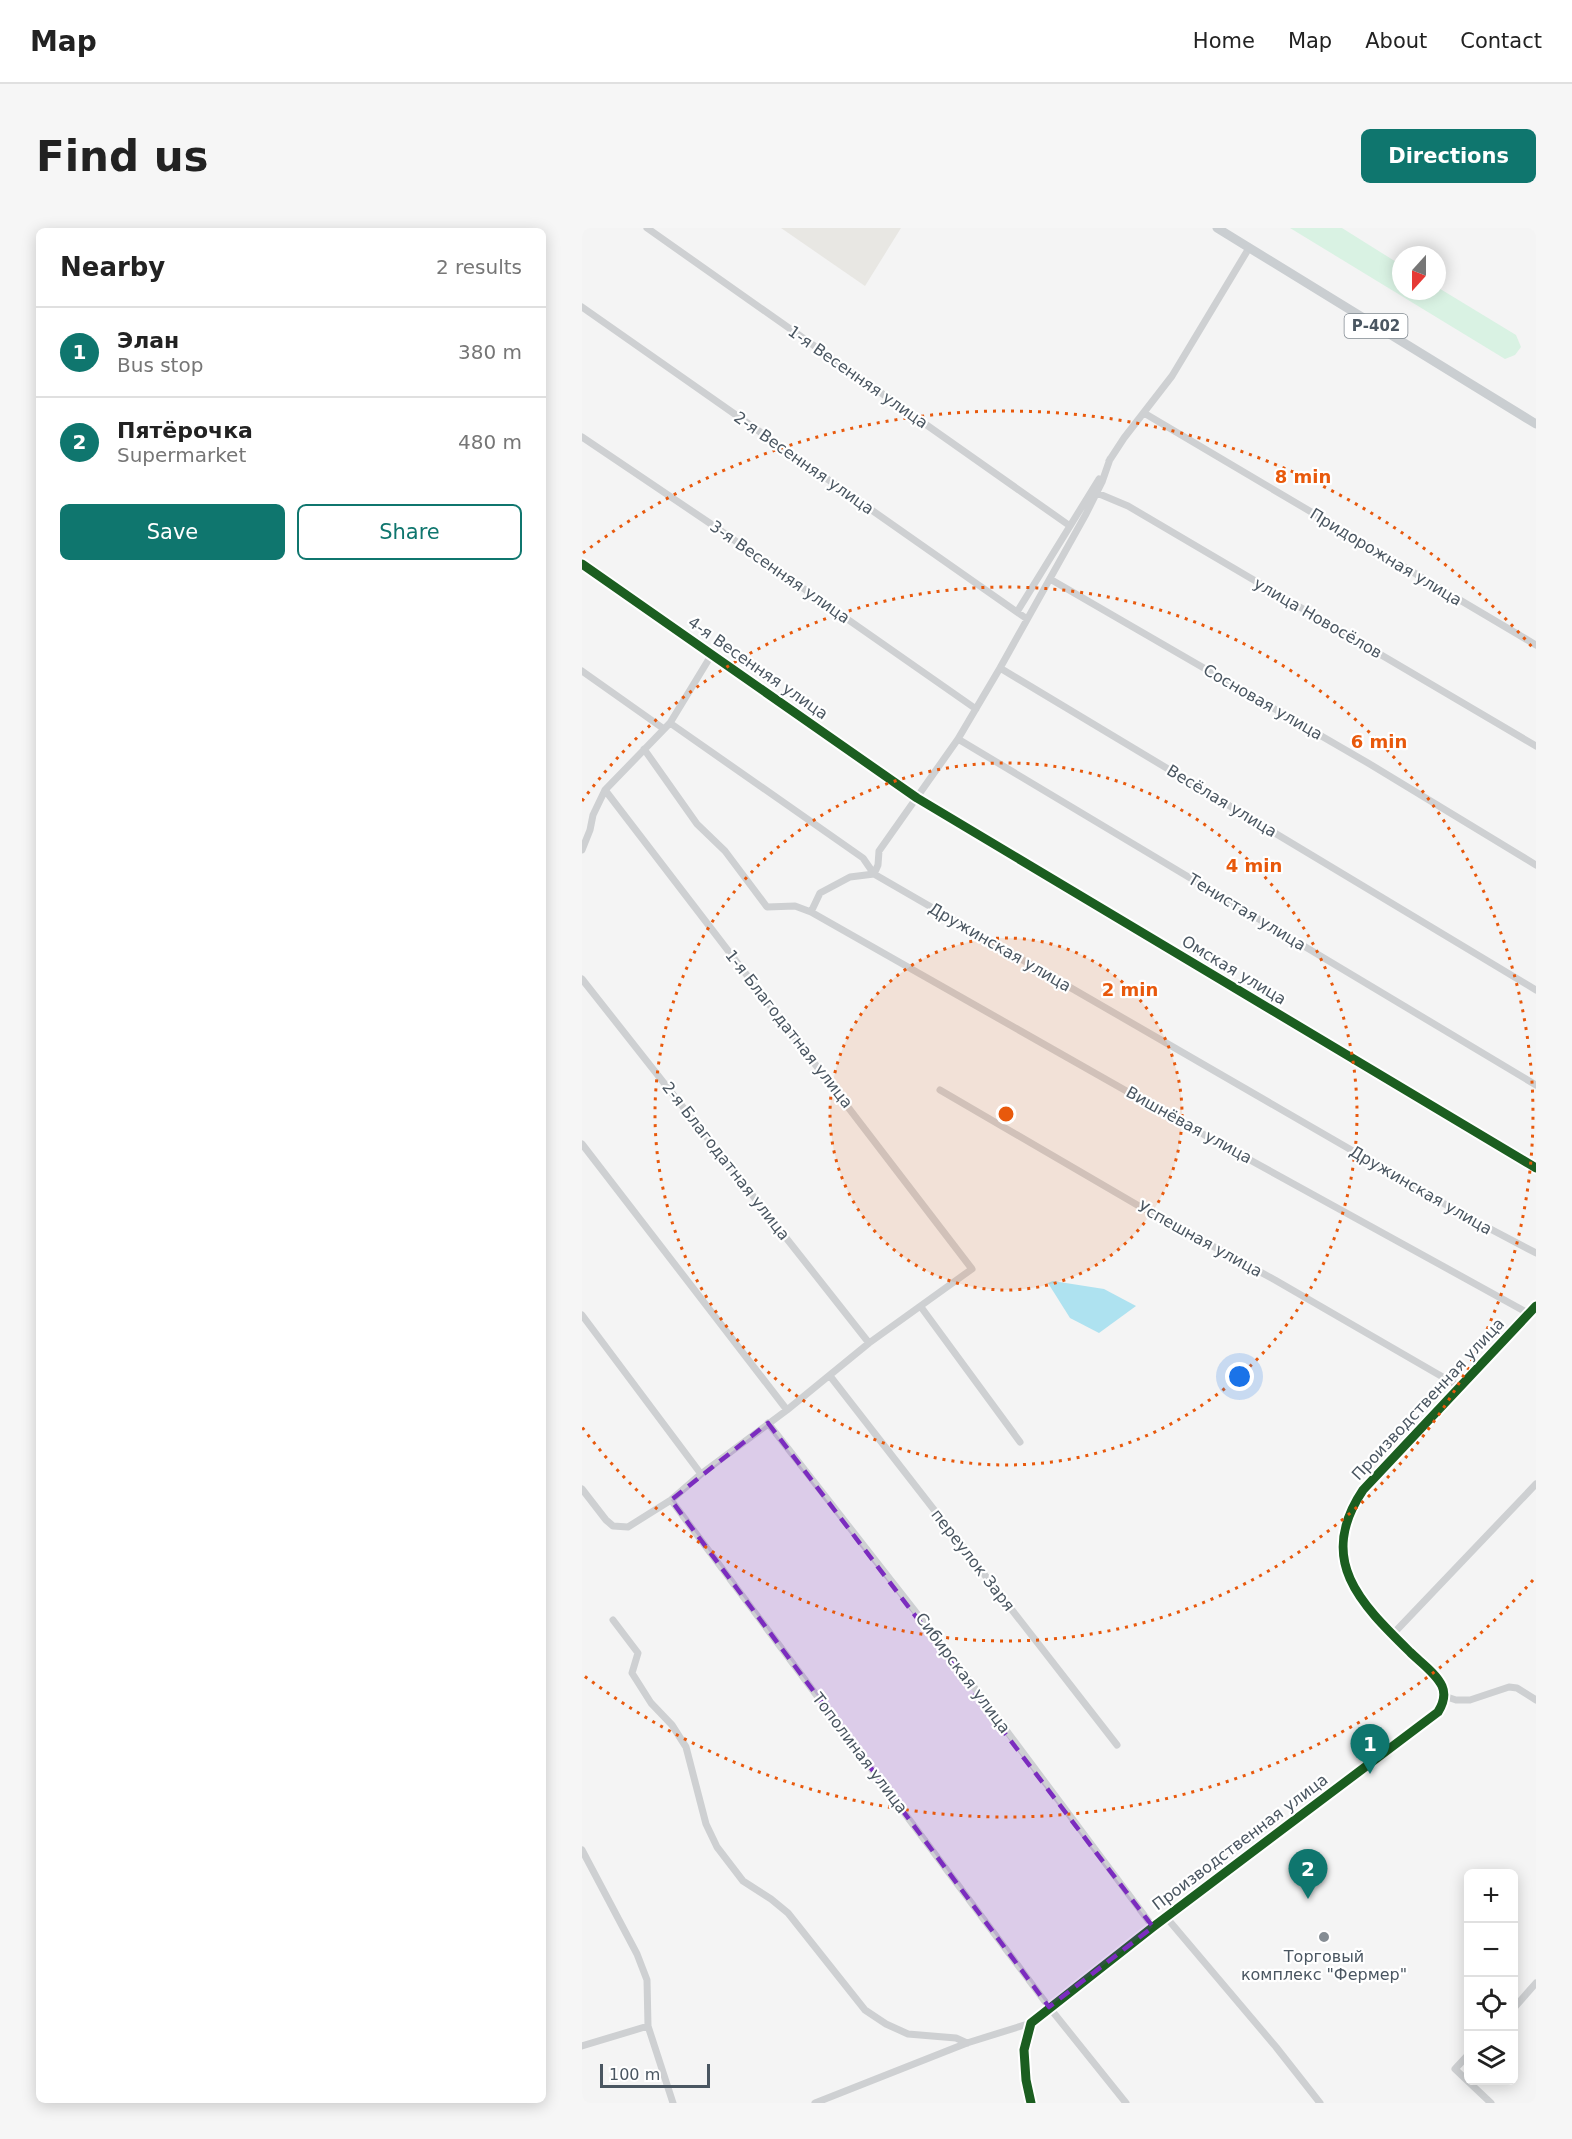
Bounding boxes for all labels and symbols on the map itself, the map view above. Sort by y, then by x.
north arrow [1392,246,1446,300]
road number: Р-402 [1344,314,1408,338]
street label: 1-я Весенняя улица [784,322,932,432]
street label: 2-я Весенняя улица [730,408,878,518]
text: 8 min [1275,466,1331,487]
street label: Придорожная улица [1307,504,1465,610]
street label: 3-я Весенняя улица [706,517,854,627]
street label: улица Новосёлов [1250,574,1386,662]
street label: 4-я Весенняя улица [684,613,832,723]
street label: Сосновая улица [1200,660,1326,744]
text: 6 min [1351,731,1407,752]
street label: Весёлая улица [1164,761,1280,841]
text: 4 min [1226,855,1282,876]
street label: Тенистая улица [1184,869,1309,955]
street label: Дружинская улица [925,898,1075,996]
street label: Омская улица [1178,931,1290,1009]
street label: 1-я Благодатная улица [721,946,857,1112]
text: 2 min [1102,979,1158,1000]
street label: 2-я Благодатная улица [658,1078,794,1244]
street label: Вишнёвая улица [1123,1082,1255,1168]
centre of rings [996,1104,1016,1124]
street label: Дружинская улица [1346,1141,1496,1239]
street label: Успешная улица [1134,1197,1266,1281]
street label: Производственная улица [1348,1314,1508,1484]
your location [1225,1362,1254,1391]
street label: переулок Заря [927,1505,1019,1615]
street label: Сибирская улица [912,1609,1014,1737]
street label: Тополиная улица [808,1688,912,1817]
pin: 1 [1350,1724,1390,1774]
street label: Производственная улица [1149,1770,1331,1914]
pin: 2 [1288,1850,1328,1899]
marker: Торговый комплекс "Фермер" [1317,1930,1331,1944]
place label: Торговый комплекс "Фермер" [1241,1947,1407,1984]
scale bar [600,2061,710,2088]

